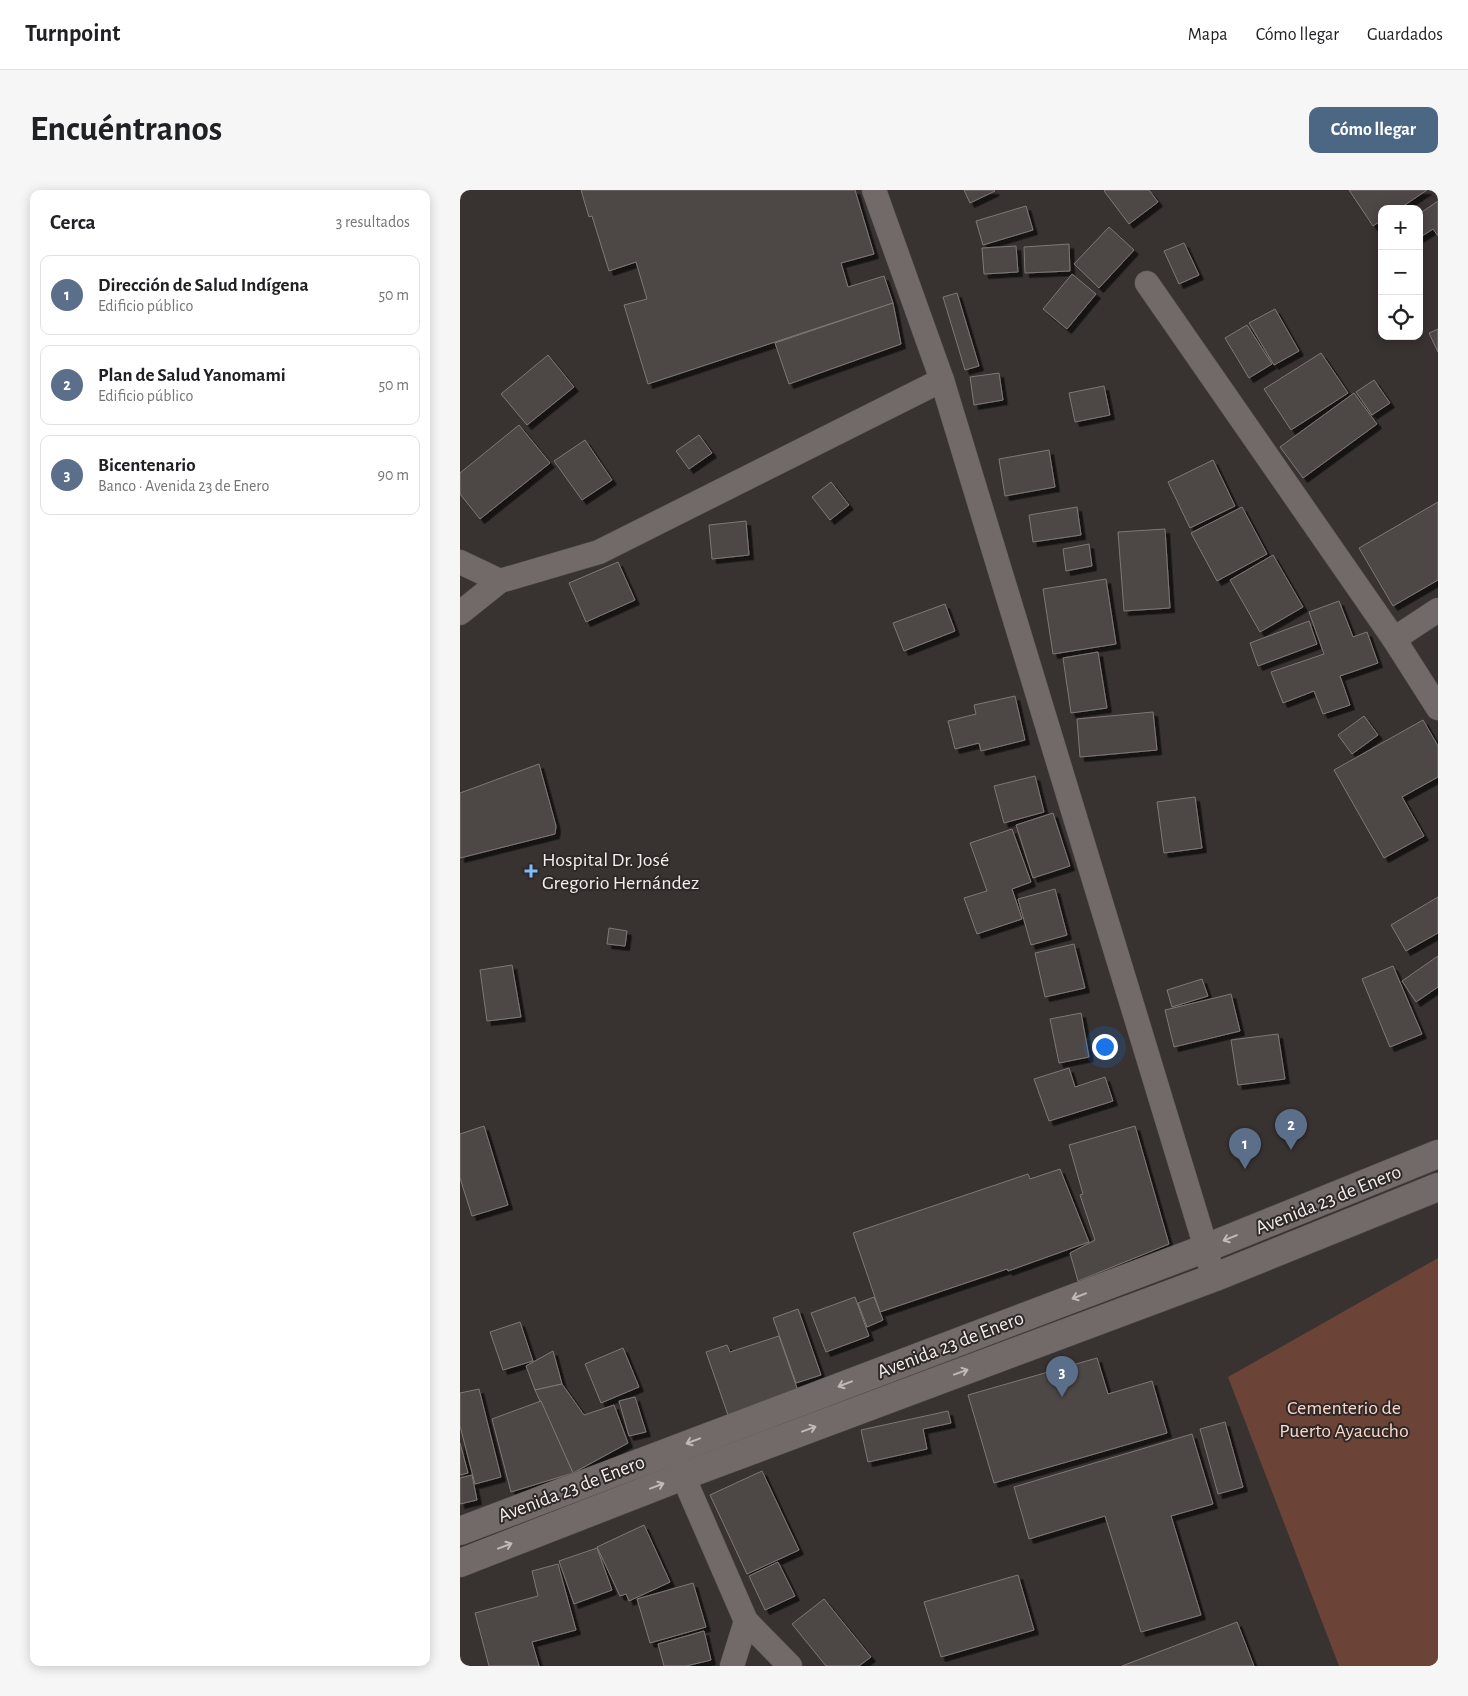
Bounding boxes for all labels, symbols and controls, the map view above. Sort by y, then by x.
text: Turnpoint [25,22,120,46]
text: Mapa [1188,26,1228,44]
text: Cómo llegar [1256,26,1339,44]
text: Guardados [1367,26,1443,44]
button: Cómo llegar [1309,107,1438,153]
text: Encuéntranos [30,112,222,147]
map controls [1378,205,1423,340]
button: + [1378,205,1423,250]
text: Cerca [50,212,96,233]
text: 3 resultados [336,214,410,230]
button: − [1378,250,1423,295]
text: Dirección de Salud Indígena [98,276,309,295]
text: 1 [64,287,70,303]
text: 50 m [378,287,409,303]
button: locate [1378,295,1423,340]
text: Edificio público [98,298,193,314]
text: Plan de Salud Yanomami [98,366,286,385]
text: 2 [63,377,71,393]
text: 50 m [378,377,409,393]
text: Edificio público [98,388,193,404]
text: Bicentenario [98,456,196,475]
text: 3 [64,467,70,483]
text: 90 m [378,467,409,483]
text: Banco · Avenida 23 de Enero [98,478,269,494]
place label: Hospital Dr. José Gregorio Hernández [542,850,699,893]
marker: Hospital Dr. José Gregorio Hernández [524,864,538,878]
your location [1092,1034,1118,1060]
pin: 2 [1275,1109,1307,1150]
pin: 1 [1229,1128,1261,1169]
street label: Avenida 23 de Enero [1253,1162,1404,1238]
one-way arrow [1223,1234,1238,1243]
one-way arrow [1071,1292,1087,1301]
street label: Avenida 23 de Enero [874,1308,1026,1382]
pin: 3 [1046,1356,1078,1397]
one-way arrow [953,1367,968,1376]
one-way arrow [838,1380,853,1389]
park label: Cementerio de Puerto Ayacucho [1279,1398,1409,1441]
one-way arrow [800,1424,816,1433]
one-way arrow [686,1437,701,1447]
street label: Avenida 23 de Enero [495,1452,647,1526]
one-way arrow [648,1481,664,1490]
one-way arrow [498,1540,513,1549]

